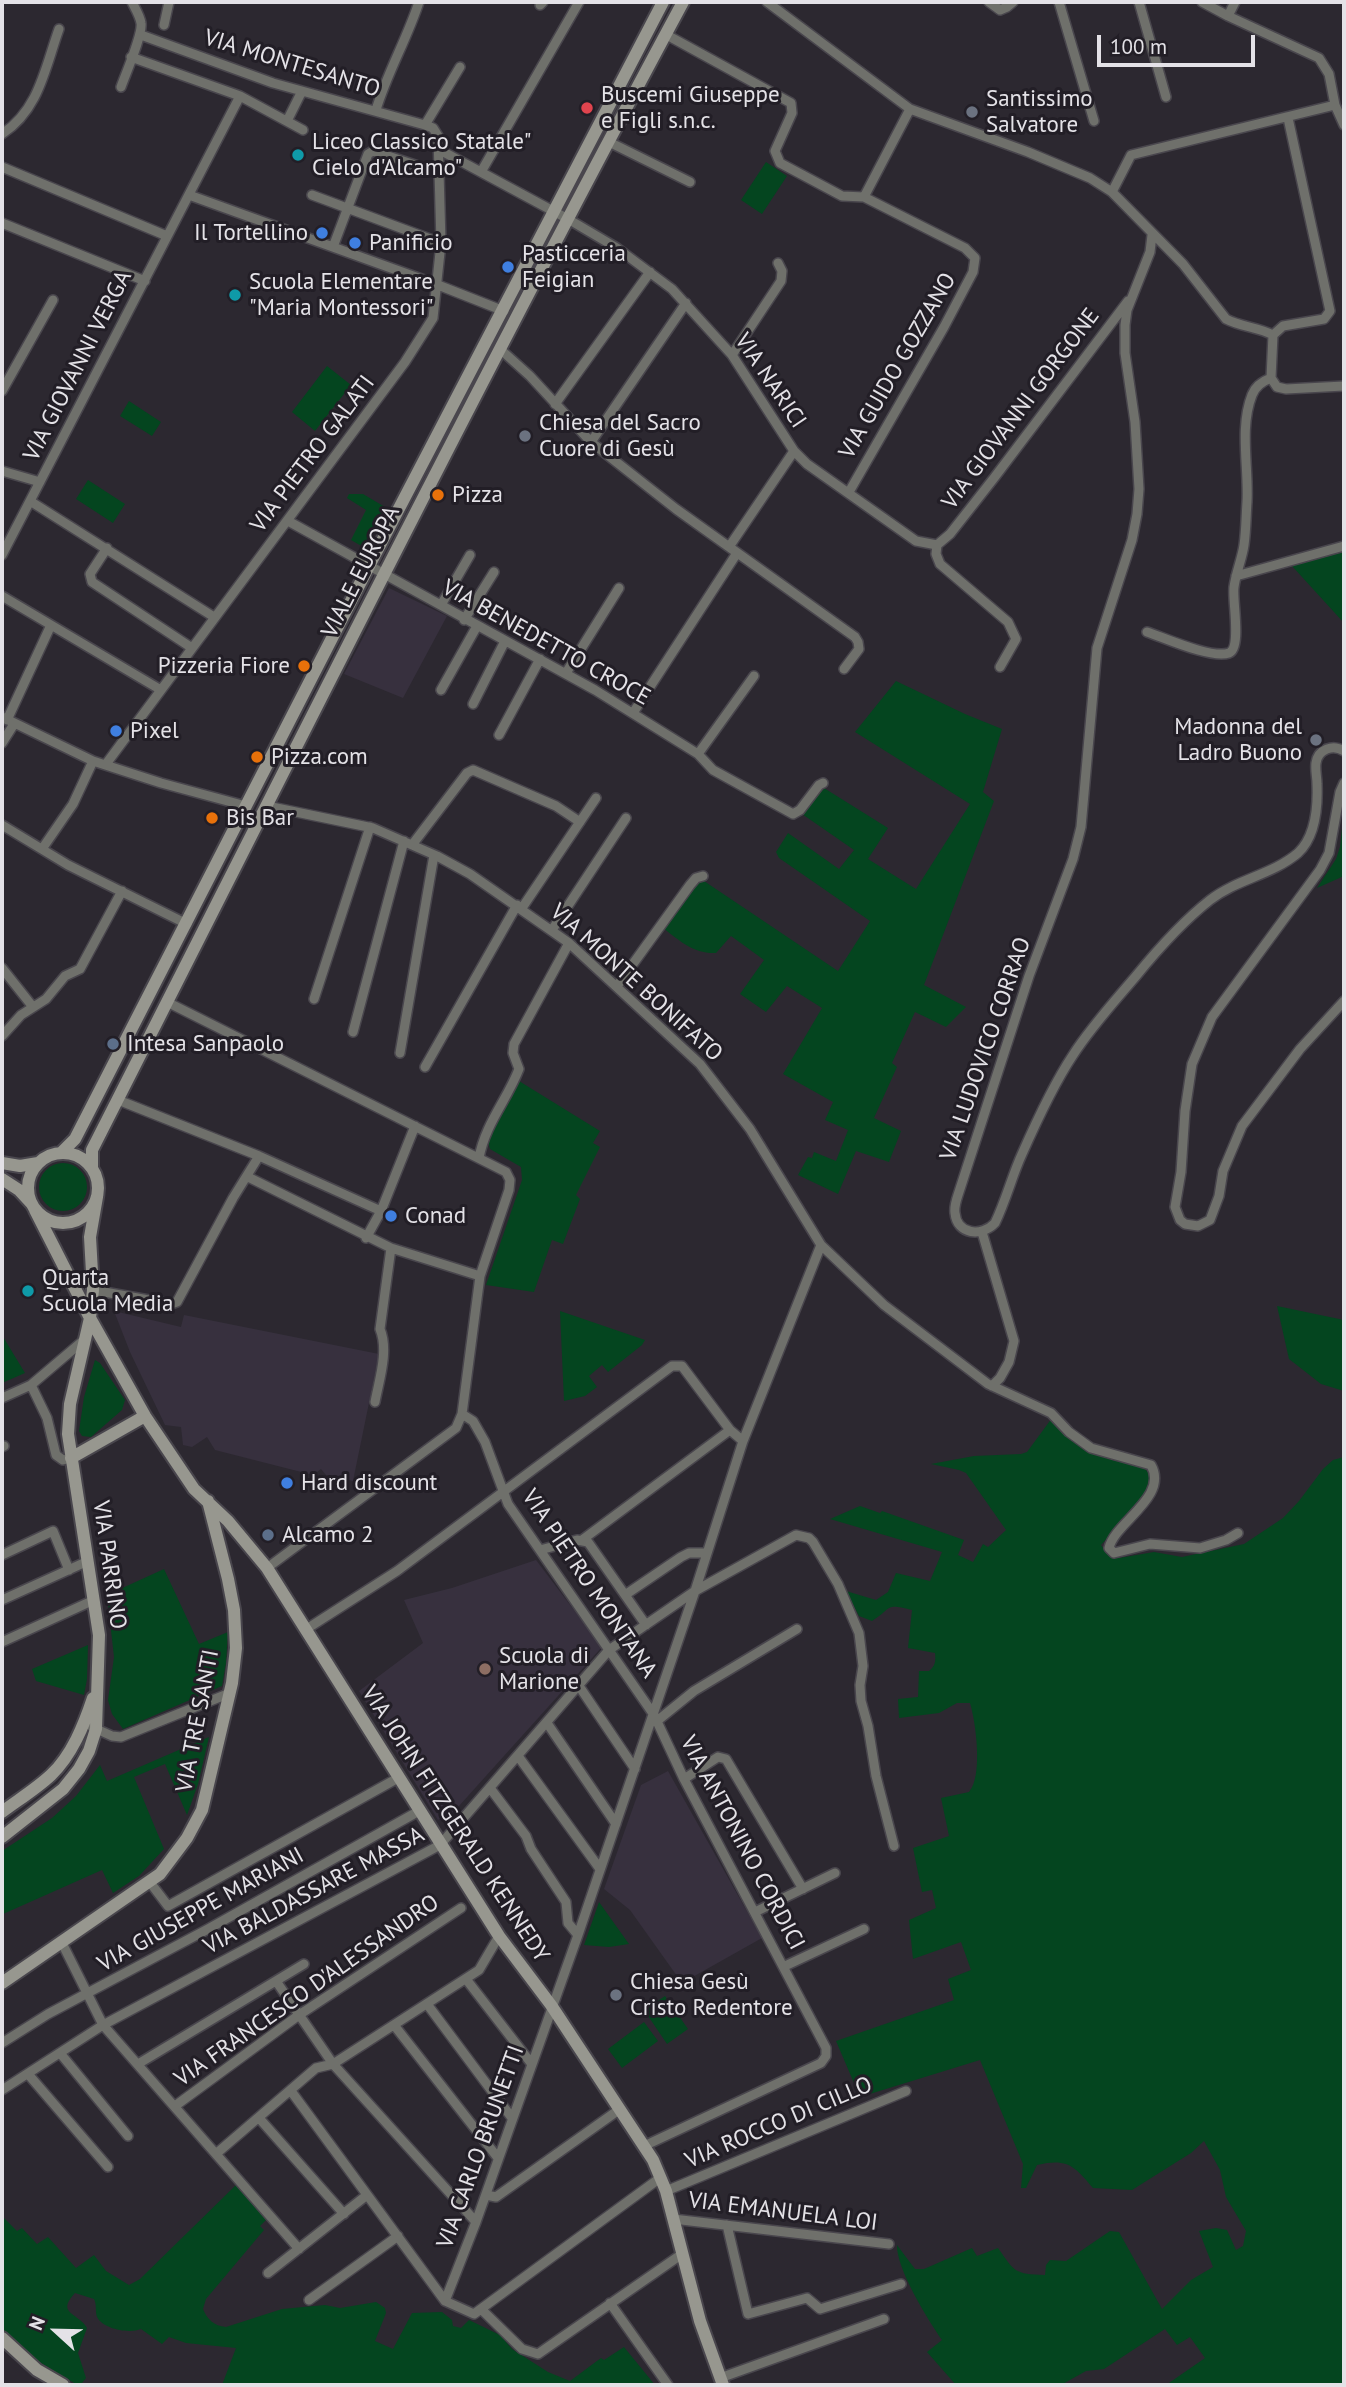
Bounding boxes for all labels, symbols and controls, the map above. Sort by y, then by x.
scale bar [1101,21,1258,65]
street label: VIA MONTESANTO [201,24,383,104]
text: 100 m [1110,33,1167,60]
place label: Buscemi Giuseppe e Figli s.n.c. [601,81,780,135]
place label: Santissimo Salvatore [986,85,1093,139]
marker: Buscemi Giuseppe e Figli s.n.c. [579,100,595,116]
marker: Santissimo Salvatore [964,104,980,120]
place label: Liceo Classico Statale" Cielo d'Alcamo" [312,128,531,182]
marker: Liceo Classico Statale" Cielo d'Alcamo" [290,147,306,163]
place label: Il Tortellino [194,219,308,247]
marker: Il Tortellino [314,225,330,241]
place label: Panificio [369,229,452,257]
marker: Panificio [347,235,363,251]
place label: Pasticceria Feigian [522,240,626,294]
marker: Pasticceria Feigian [500,259,516,275]
street label: VIA GIOVANNI VERGA [18,266,138,466]
place label: Scuola Elementare "Maria Montessori" [249,268,434,322]
street label: VIA GUIDO GOZZANO [834,268,962,464]
marker: Scuola Elementare "Maria Montessori" [227,287,243,303]
street label: VIA GIOVANNI GORGONE [936,303,1106,515]
street label: VIA NARICI [728,328,812,434]
street label: VIA PIETRO GALATI [245,370,381,538]
place label: Chiesa del Sacro Cuore di Gesù [539,409,701,463]
marker: Chiesa del Sacro Cuore di Gesù [517,428,533,444]
place label: Pizza [452,481,503,509]
marker: Pizza [430,487,446,503]
street label: VIALE EUROPA [316,502,406,642]
street label: VIA BENEDETTO CROCE [437,574,655,712]
place label: Pizzeria Fiore [158,652,290,680]
marker: Pizzeria Fiore [296,658,312,674]
place label: Madonna del Ladro Buono [1174,713,1302,767]
place label: Pixel [130,717,179,745]
marker: Pixel [108,723,124,739]
marker: Madonna del Ladro Buono [1308,732,1324,748]
place label: Pizza.com [271,743,368,771]
marker: Pizza.com [249,749,265,765]
place label: Bis Bar [226,804,294,832]
marker: Bis Bar [204,810,220,826]
street label: VIA MONTE BONIFATO [544,898,728,1068]
street label: VIA LUDOVICO CORRAO [935,934,1037,1164]
place label: Intesa Sanpaolo [127,1030,284,1058]
marker: Intesa Sanpaolo [105,1036,121,1052]
place label: Conad [405,1202,466,1230]
marker: Conad [383,1208,399,1224]
place label: Quarta Scuola Media [42,1264,173,1318]
marker: Quarta Scuola Media [20,1283,36,1299]
place label: Hard discount [301,1469,437,1497]
marker: Hard discount [279,1475,295,1491]
street label: VIA PIETRO MONTANA [516,1484,662,1684]
street label: VIA PARRINO [86,1499,132,1631]
place label: Alcamo 2 [282,1521,374,1549]
marker: Alcamo 2 [260,1527,276,1543]
place label: Scuola di Marione [499,1642,589,1696]
street label: VIA TRE SANTI [171,1647,225,1795]
marker: Scuola di Marione [477,1661,493,1677]
street label: VIA JOHN FITZGERALD KENNEDY [355,1681,555,1967]
street label: VIA ANTONINO CORDICI [674,1731,810,1955]
street label: VIA BALDASSARE MASSA [199,1821,429,1961]
street label: VIA GIUSEPPE MARIANI [93,1842,309,1978]
street label: VIA FRANCESCO D'ALESSANDRO [170,1889,444,2093]
place label: Chiesa Gesù Cristo Redentore [630,1968,793,2022]
marker: Chiesa Gesù Cristo Redentore [608,1987,624,2003]
street label: VIA CARLO BRUNETTI [431,2042,531,2252]
street label: VIA ROCCO DI CILLO [681,2071,877,2175]
street label: VIA EMANUELA LOI [687,2187,879,2237]
north arrow [21,2296,91,2366]
text: N [23,2313,50,2333]

